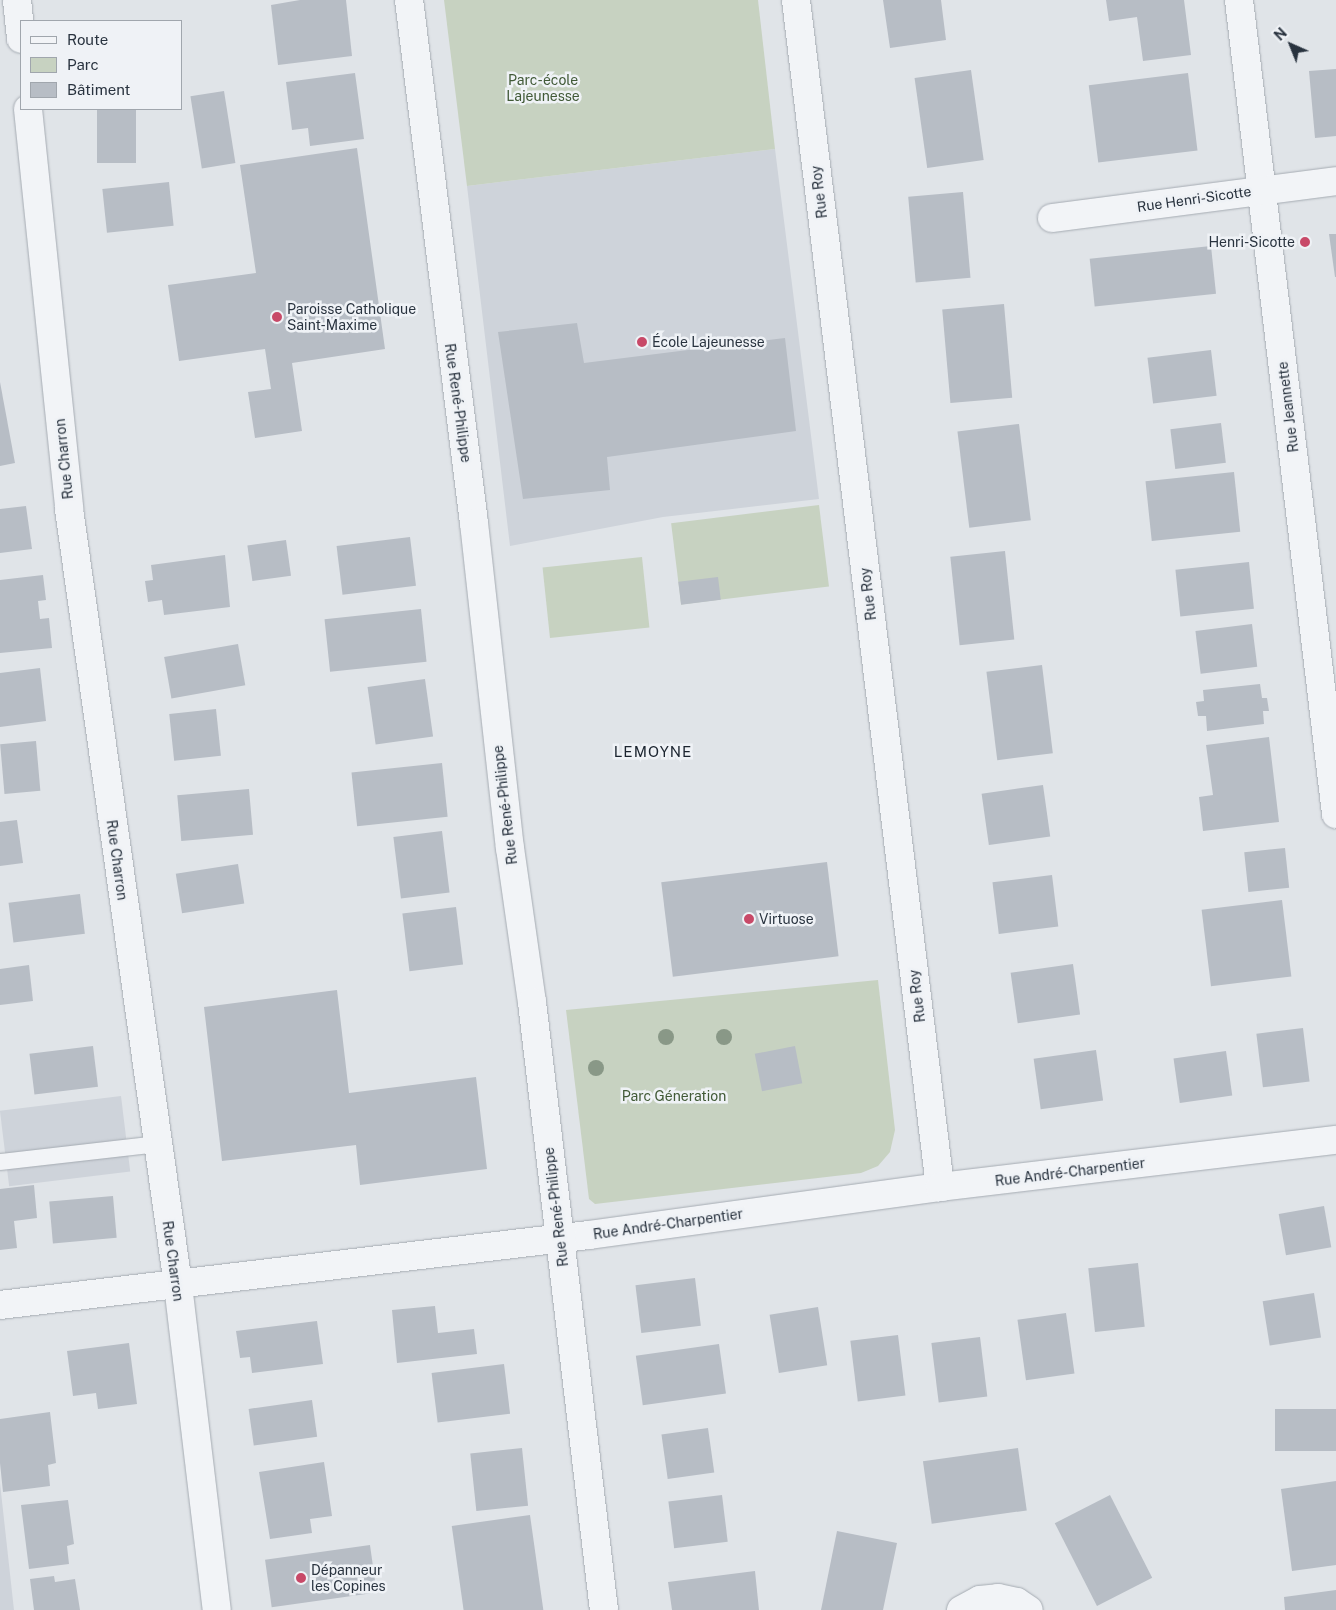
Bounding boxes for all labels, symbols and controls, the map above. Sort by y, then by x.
legend [20,20,182,110]
north arrow [1266,20,1316,70]
text: N [1271,25,1290,44]
text: Route [67,31,108,48]
text: Parc [67,56,99,73]
park label: Parc-école Lajeunesse [506,72,580,104]
text: Bâtiment [67,81,130,98]
street label: Rue Roy [807,164,831,220]
street label: Rue Henri-Sicotte [1136,183,1252,215]
place label: Henri-Sicotte [1208,234,1295,250]
marker: Henri-Sicotte [1299,236,1311,248]
place label: Paroisse Catholique Saint-Maxime [287,301,416,334]
marker: Paroisse Catholique Saint-Maxime [271,311,283,323]
place label: École Lajeunesse [652,334,765,350]
marker: École Lajeunesse [636,336,648,348]
street label: Rue René-Philippe [441,342,475,464]
street label: Rue Jeannette [1274,361,1302,453]
street label: Rue Charron [51,418,77,500]
street label: Rue Roy [856,566,880,622]
district label: LEMOYNE [613,743,693,761]
street label: Rue René-Philippe [489,744,521,866]
street label: Rue Charron [103,819,131,901]
place label: Virtuose [759,911,814,927]
marker: Virtuose [743,913,755,925]
street label: Rue Roy [905,968,929,1024]
park label: Parc Géneration [622,1088,726,1104]
street label: Rue René-Philippe [540,1146,572,1268]
street label: Rue André-Charpentier [994,1154,1146,1190]
street label: Rue André-Charpentier [592,1205,744,1243]
street label: Rue Charron [159,1220,187,1302]
place label: Dépanneur les Copines [311,1562,386,1594]
marker: Dépanneur les Copines [295,1572,307,1584]

